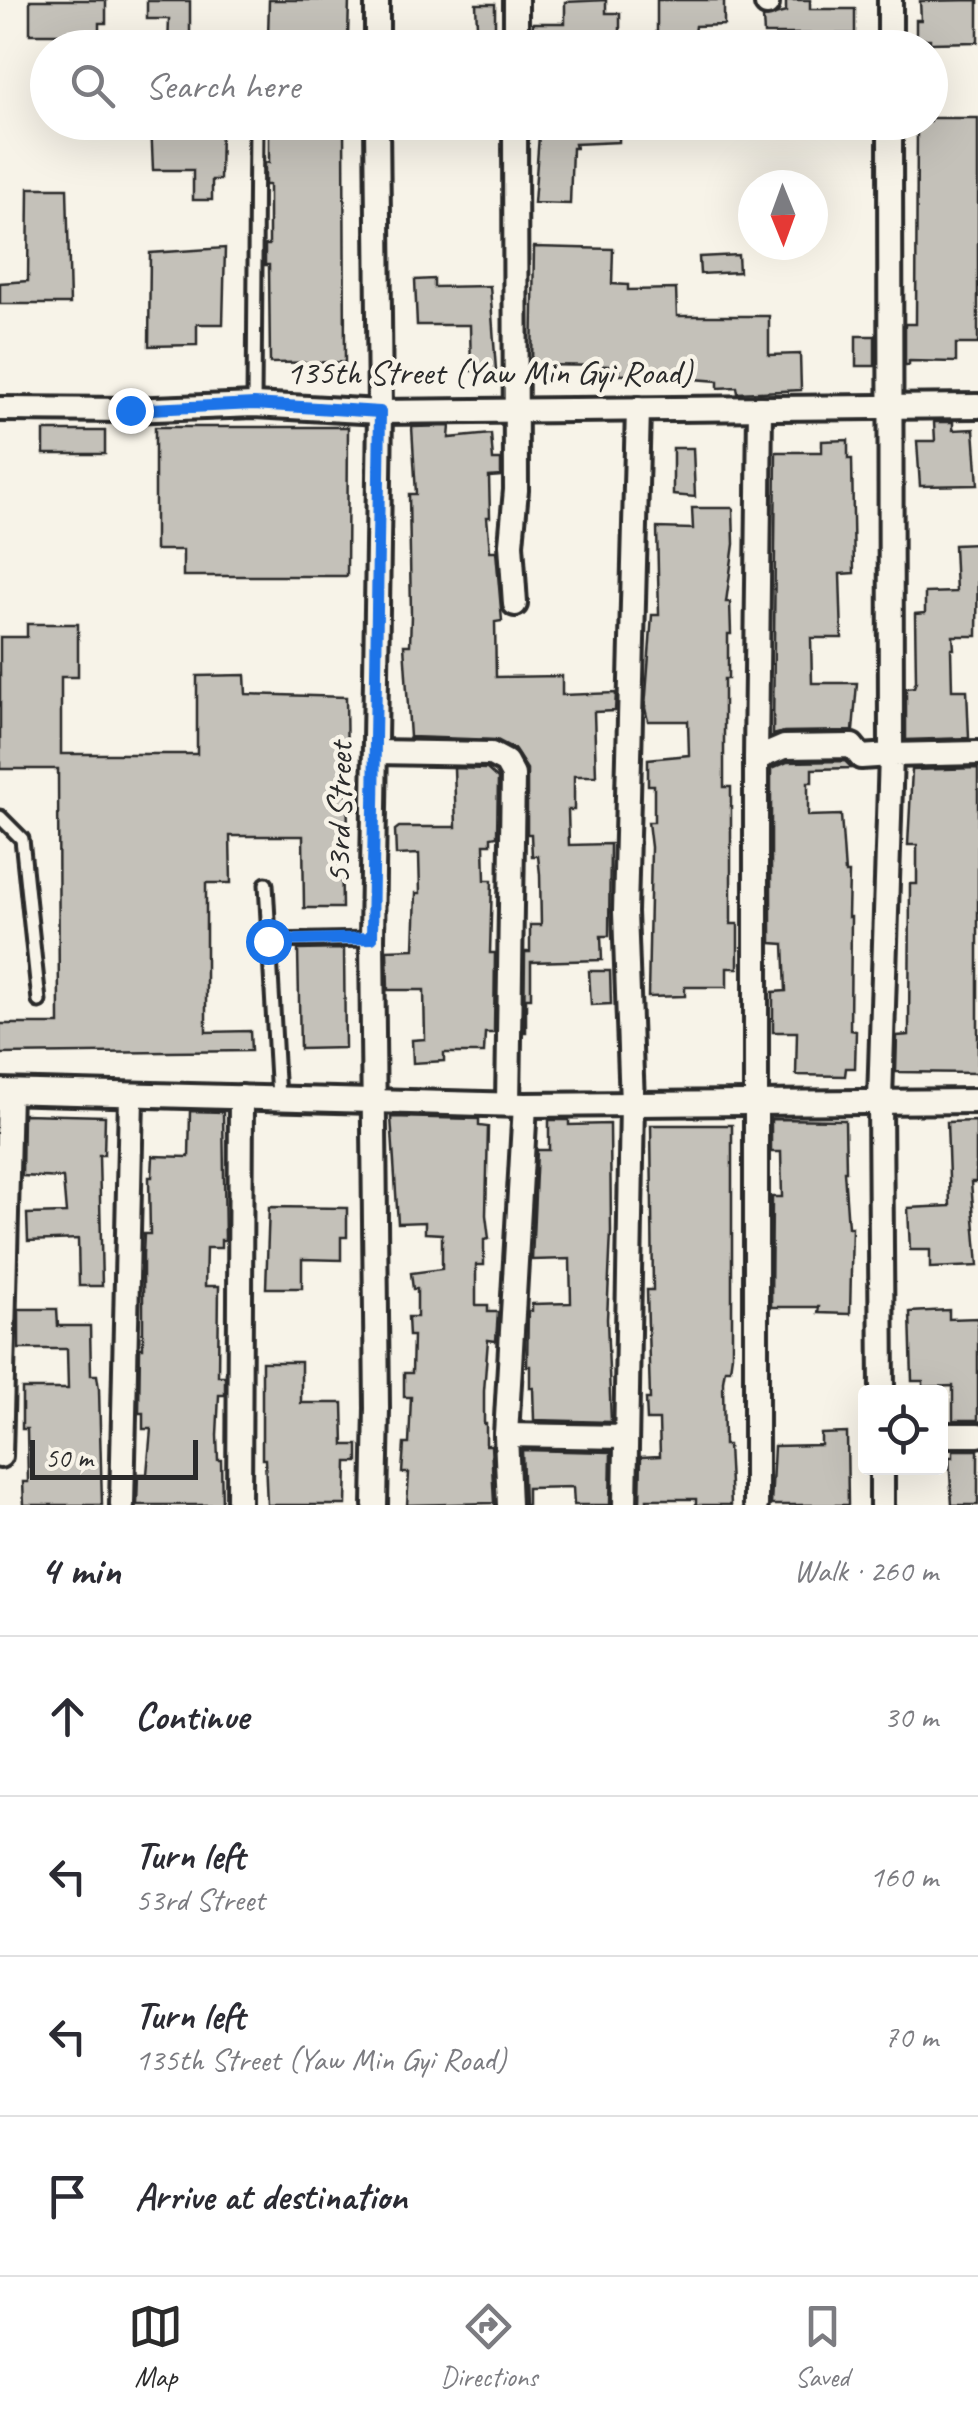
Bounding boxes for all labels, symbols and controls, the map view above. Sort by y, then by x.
search box [30,30,948,140]
icon: search [65,58,120,113]
text: Search here [145,62,300,109]
north arrow [738,170,828,260]
street label: 135th Street (Yaw Min Gyi Road) [286,350,694,395]
route end [108,388,154,434]
street label: 53rd Street [315,738,363,884]
route start [246,919,292,965]
map controls [858,1385,948,1475]
button: locate [858,1385,948,1475]
scale bar [30,1435,198,1480]
text: 50 m [45,1440,93,1475]
text: 4 min [40,1544,120,1597]
text: Walk · 260 m [794,1550,938,1591]
icon: ahead [40,1689,95,1744]
text: Continue [135,1693,249,1740]
text: 30 m [884,1696,938,1737]
text: Turn left [135,1832,245,1879]
icon: left [40,1849,95,1904]
text: 160 m [869,1856,938,1897]
text: 53rd Street [135,1879,265,1920]
text: Turn left [135,1992,245,2039]
icon: left [40,2009,95,2064]
text: 70 m [884,2016,938,2057]
text: 135th Street (Yaw Min Gyi Road) [135,2039,506,2080]
icon: arrive [40,2169,95,2224]
text: Arrive at destination [135,2173,407,2220]
tab: Map [128,2299,183,2394]
tab: Directions [440,2299,538,2394]
tab: Saved [795,2299,850,2394]

